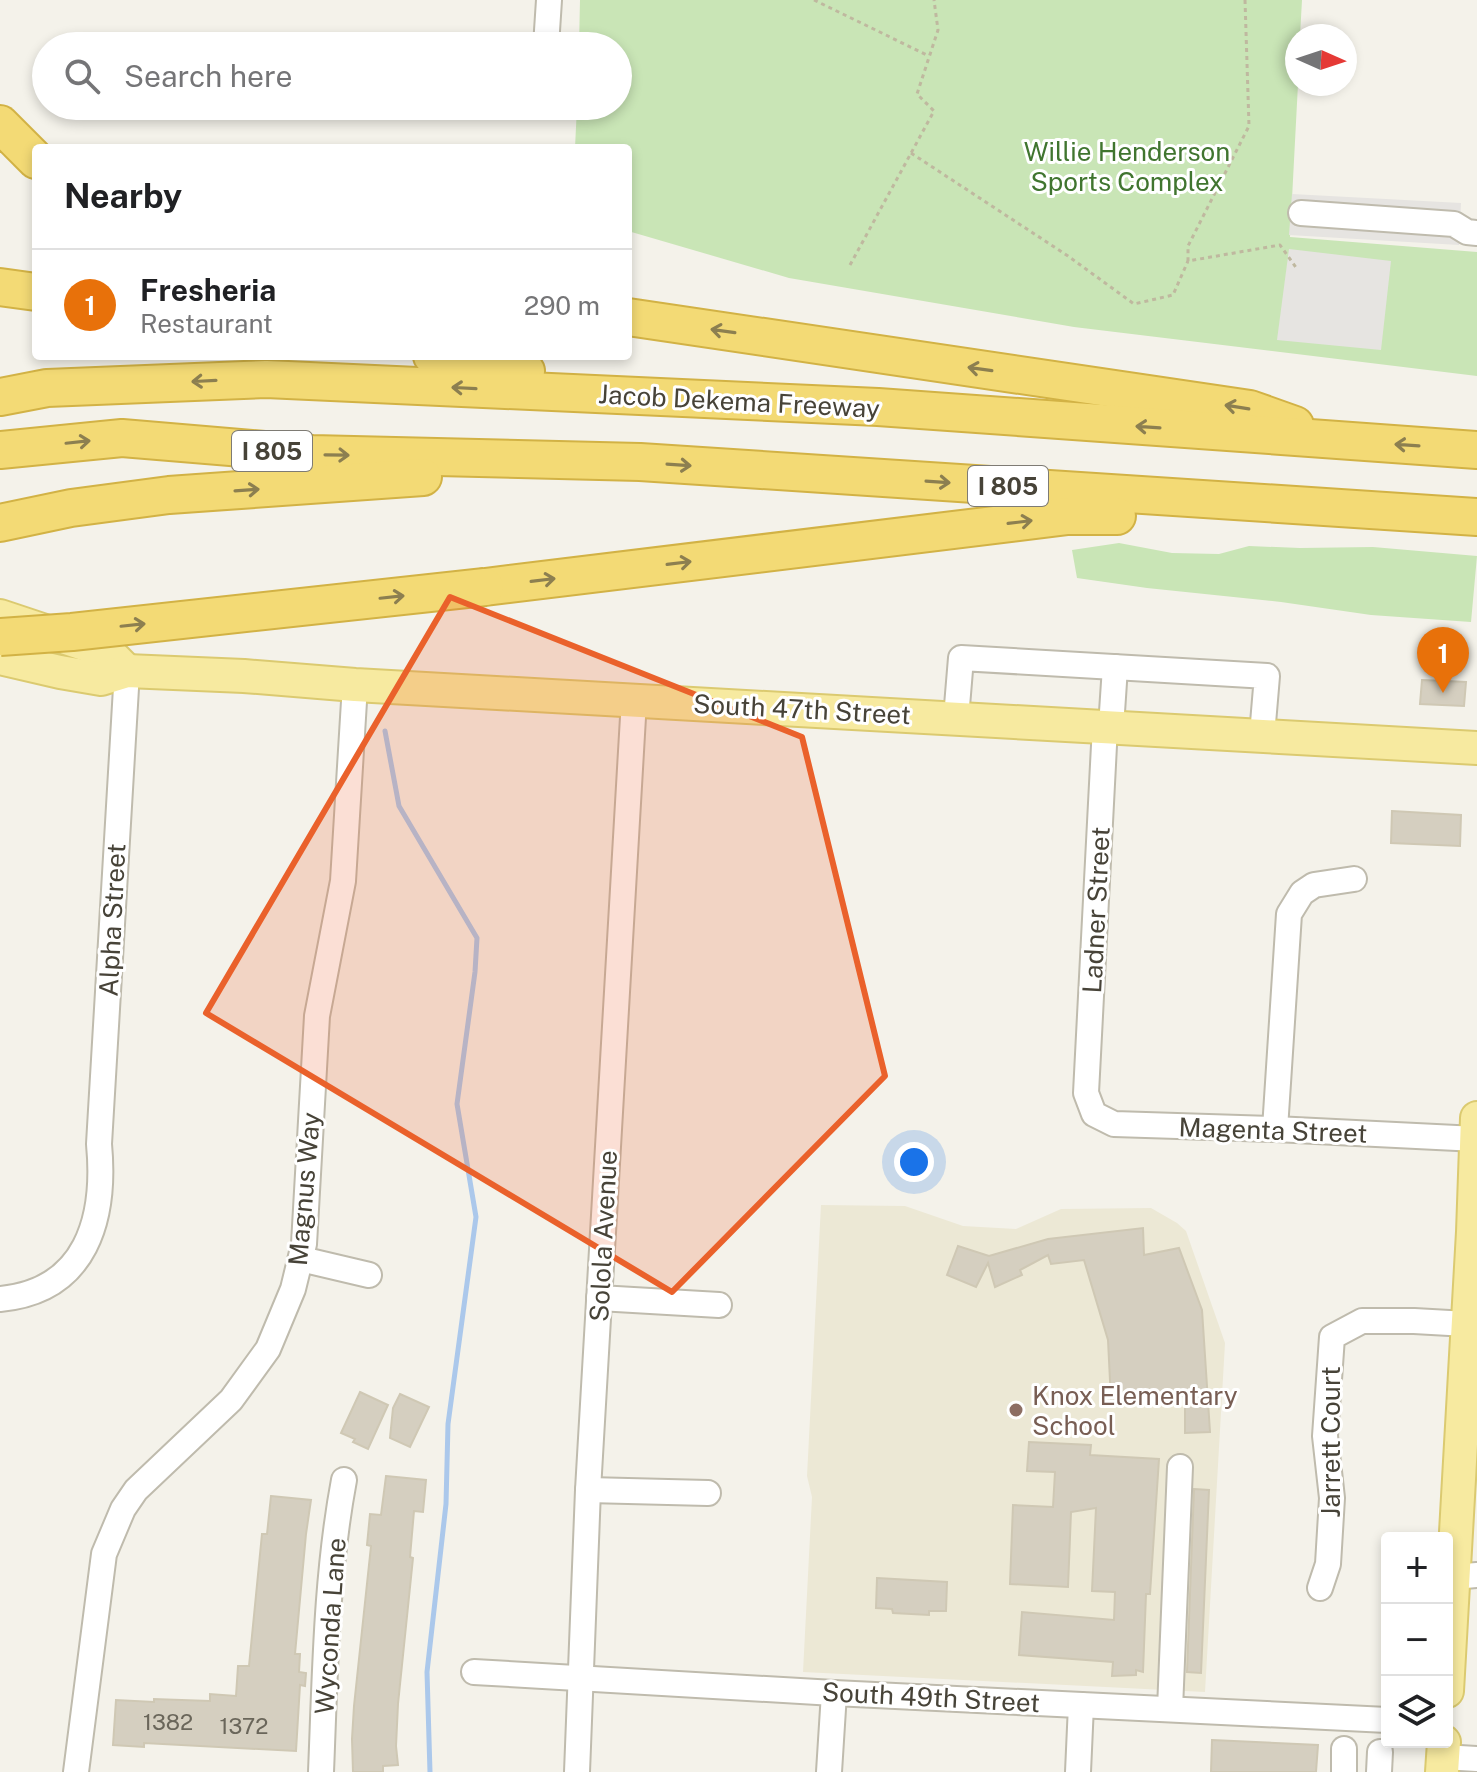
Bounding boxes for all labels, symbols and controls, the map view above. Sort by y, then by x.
north arrow [1285,24,1357,96]
search box [32,32,632,120]
icon: search [60,54,104,98]
text: Search here [124,58,292,94]
park label: Willie Henderson Sports Complex [1024,136,1230,197]
text: Nearby [64,176,182,216]
text: Fresheria [140,272,276,308]
text: 1 [84,290,96,321]
text: 290 m [524,290,600,321]
text: Restaurant [140,308,273,339]
one-way arrow [711,323,736,338]
one-way arrow [968,361,993,376]
one-way arrow [191,374,218,389]
street label: Jacob Dekema Freeway [597,378,881,424]
one-way arrow [451,380,478,395]
one-way arrow [1225,399,1250,414]
one-way arrow [1135,419,1162,434]
road number: I 805 [232,431,312,471]
one-way arrow [64,435,91,450]
one-way arrow [1394,437,1421,452]
one-way arrow [323,447,350,462]
one-way arrow [665,458,692,473]
road number: I 805 [968,466,1048,506]
one-way arrow [924,475,951,490]
one-way arrow [233,482,260,497]
one-way arrow [1006,514,1033,529]
one-way arrow [665,556,692,571]
one-way arrow [530,572,555,587]
one-way arrow [378,589,405,604]
one-way arrow [120,617,146,632]
pin: 1 [1417,627,1469,693]
street label: South 47th Street [692,688,912,730]
street label: Ladner Street [1076,826,1116,994]
street label: Alpha Street [93,843,131,997]
street label: Magnus Way [282,1111,326,1267]
street label: Magenta Street [1178,1111,1368,1149]
your location [894,1142,934,1182]
street label: Solola Avenue [583,1149,623,1323]
street label: Jarrett Court [1315,1366,1346,1518]
place label: Knox Elementary School [1032,1380,1238,1441]
marker: Knox Elementary School [1007,1401,1025,1419]
map controls [1381,1532,1453,1748]
button: + [1381,1532,1453,1604]
street label: Wyconda Lane [308,1537,352,1715]
button: − [1381,1604,1453,1676]
street label: South 49th Street [821,1676,1041,1718]
button: layers [1381,1676,1453,1748]
house number: 1382 [143,1709,193,1735]
house number: 1372 [220,1713,268,1739]

